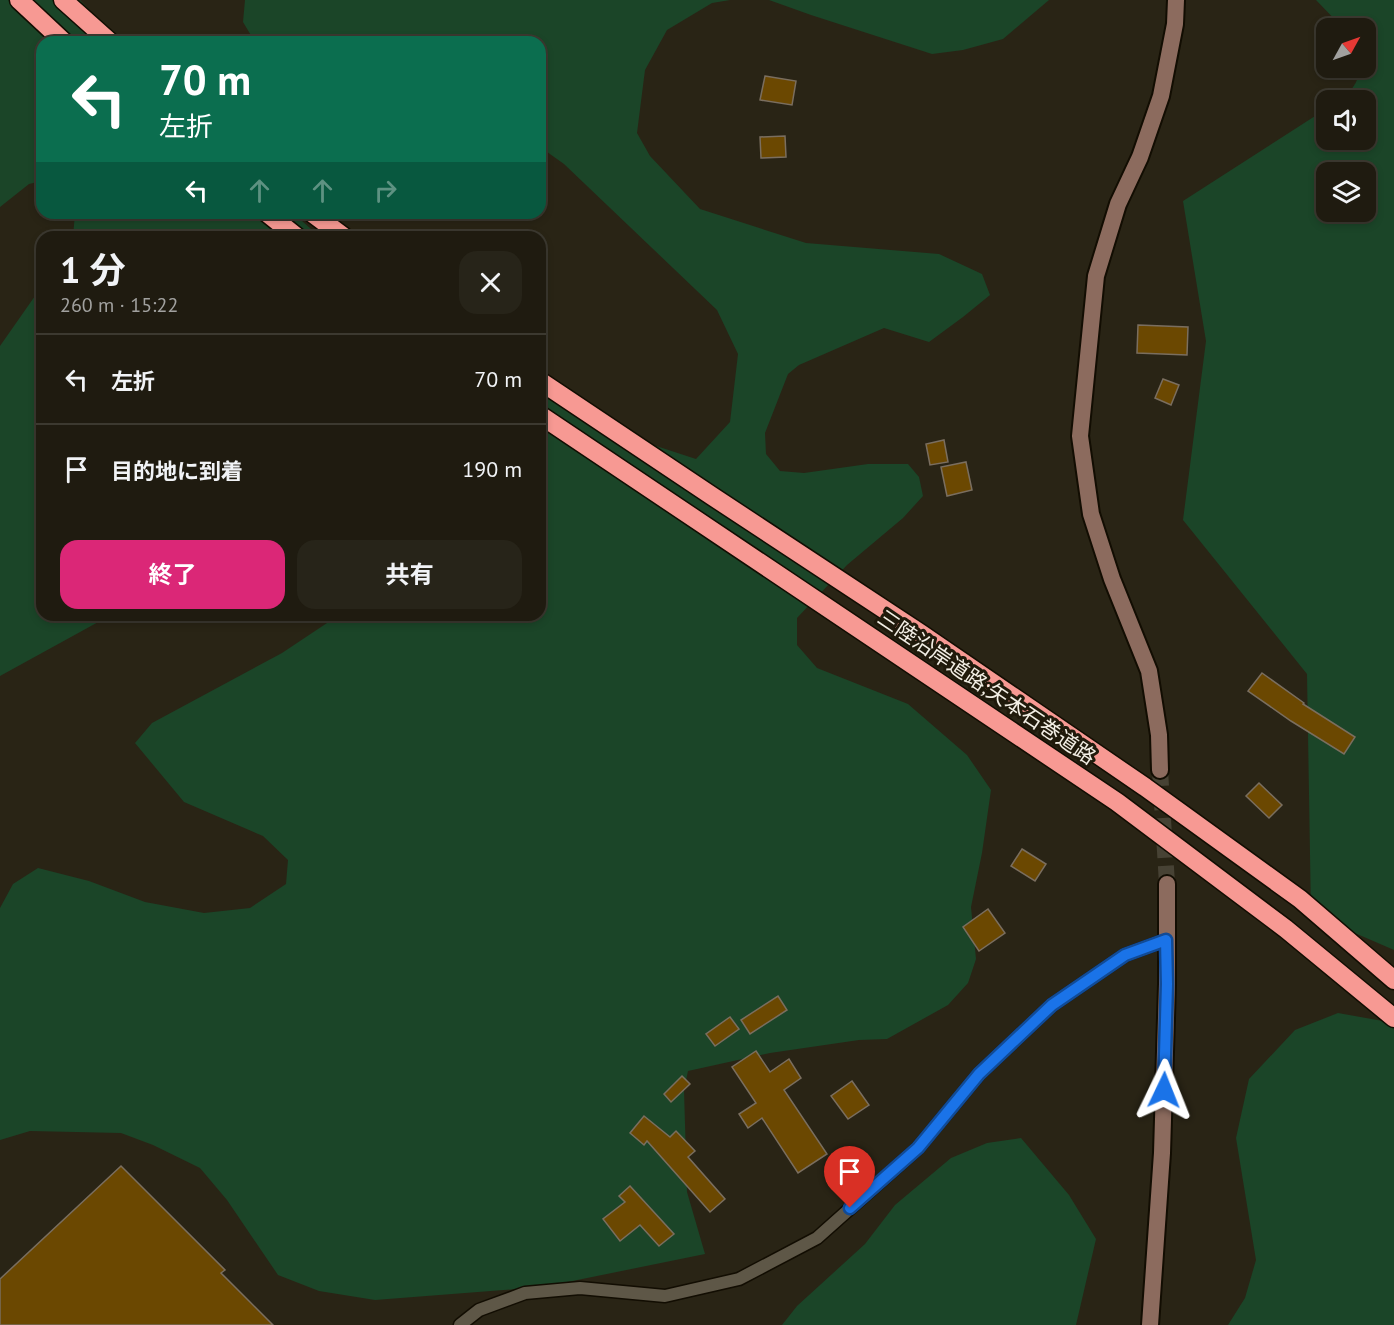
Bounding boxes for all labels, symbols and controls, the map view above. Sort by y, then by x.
north arrow [1316,18,1376,78]
map controls [1316,18,1376,222]
text: 70 m [159,52,251,107]
icon: left [60,60,138,138]
button: sound [1316,90,1376,150]
text: 左折 [159,109,213,143]
button: layers [1316,162,1376,222]
icon: left [180,174,213,207]
icon: ahead [243,174,276,207]
icon: ahead [306,174,339,207]
icon: right [369,174,402,207]
text: 1 分 [60,246,126,293]
button: close [459,251,522,314]
text: 260 m · 15:22 [60,292,178,318]
icon: left [60,363,93,396]
text: 70 m [474,365,522,393]
text: 左折 [111,367,155,395]
icon: arrive [60,453,93,486]
text: 190 m [462,455,522,483]
text: 目的地に到着 [111,457,243,485]
button: 終了 [60,540,285,609]
button: 共有 [297,540,522,609]
street label: 三陸沿岸道路;矢本石巻道路 [873,604,1101,770]
position arrow [1132,1058,1196,1122]
pin [824,1146,875,1208]
icon: arrive [833,1155,866,1188]

